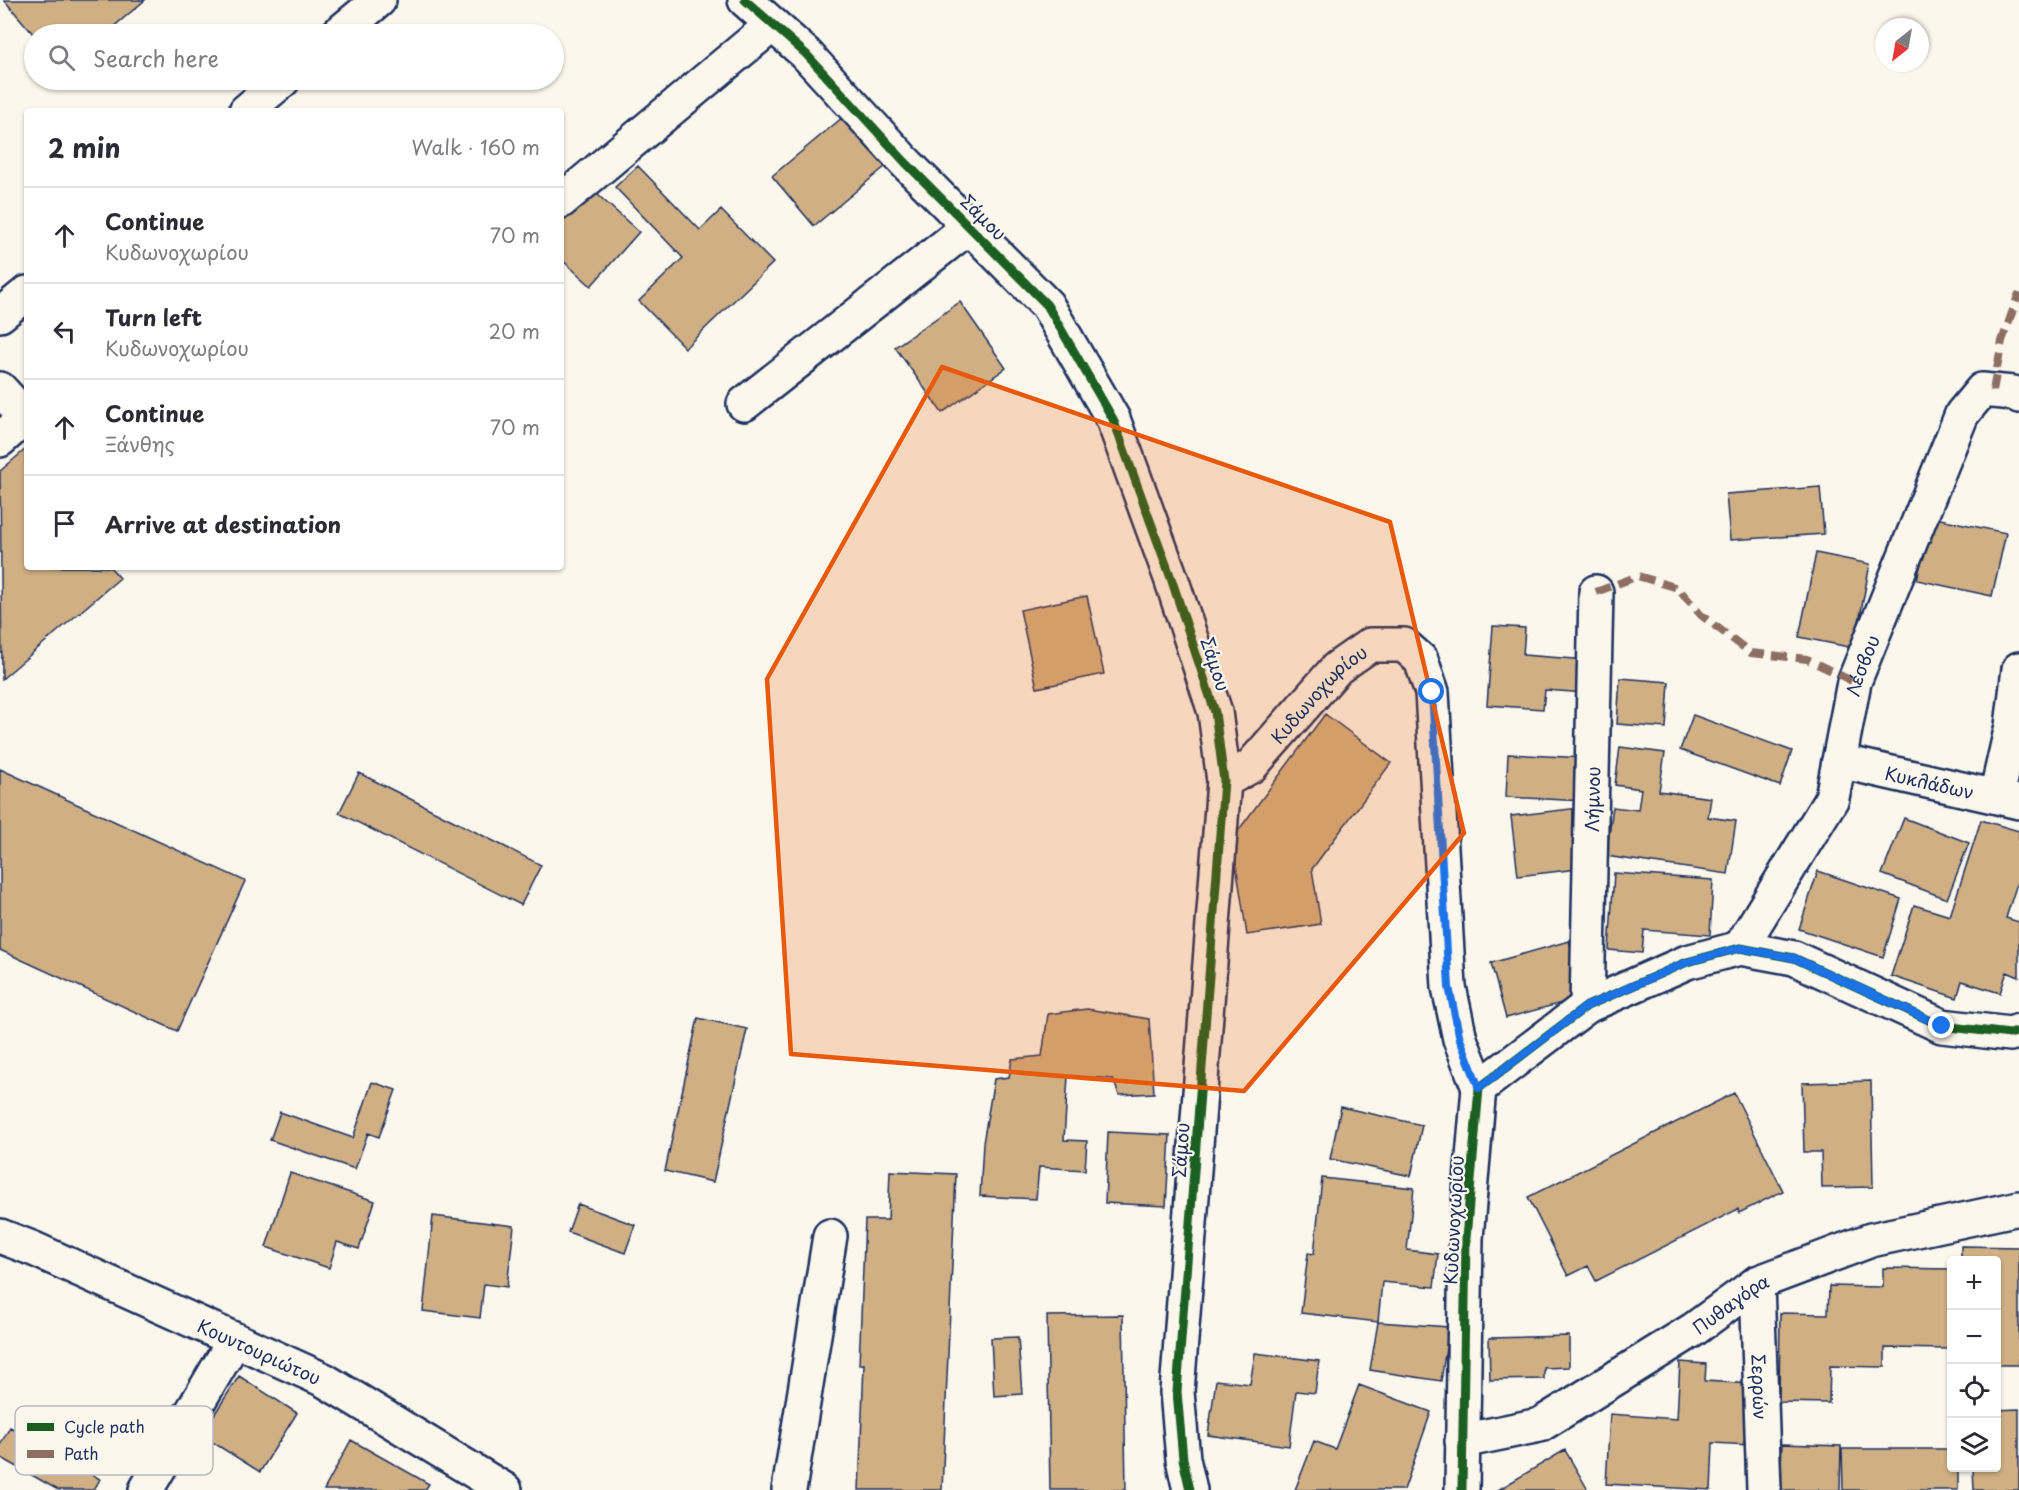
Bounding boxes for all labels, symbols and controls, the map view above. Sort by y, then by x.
north arrow [1875,18,1929,72]
search box [24,24,564,90]
icon: search [45,41,78,74]
text: Search here [93,41,219,74]
text: 2 min [48,128,121,167]
text: Walk · 160 m [412,132,540,162]
street label: Σάμου [955,188,1013,246]
text: Continue [105,204,204,237]
icon: ahead [48,219,81,252]
text: 70 m [490,220,540,250]
text: Κυδωνοχωρίου [105,237,249,267]
text: Turn left [105,300,202,333]
icon: left [48,315,81,348]
text: 20 m [488,316,540,346]
text: Κυδωνοχωρίου [105,333,249,363]
text: Continue [105,396,204,429]
icon: ahead [48,411,81,444]
text: 70 m [490,412,540,442]
text: Ξάνθης [105,429,175,459]
icon: arrive [48,507,81,540]
text: Arrive at destination [105,507,341,540]
street label: Λέσβου [1838,631,1885,698]
street label: Σάμου [1195,634,1237,694]
street label: Κυδωνοχωρίου [1263,638,1372,749]
route start [1418,678,1444,704]
street label: Κυκλάδων [1883,758,1977,805]
street label: Λήμνου [1577,766,1606,832]
route end [1928,1012,1954,1038]
street label: Σάμου [1165,1121,1195,1179]
street label: Κυδωνοχωρίου [1436,1155,1470,1285]
map controls [1947,1256,2001,1472]
button: + [1947,1256,2001,1310]
street label: Πυθαγόρα [1686,1266,1773,1340]
button: − [1947,1310,2001,1364]
street label: Κουντουριώτου [194,1311,326,1391]
street label: Σερρών [1746,1353,1775,1420]
button: locate [1947,1364,2001,1418]
legend [15,1406,213,1475]
text: Cycle path [64,1414,145,1438]
button: layers [1947,1418,2001,1472]
text: Path [64,1441,99,1465]

